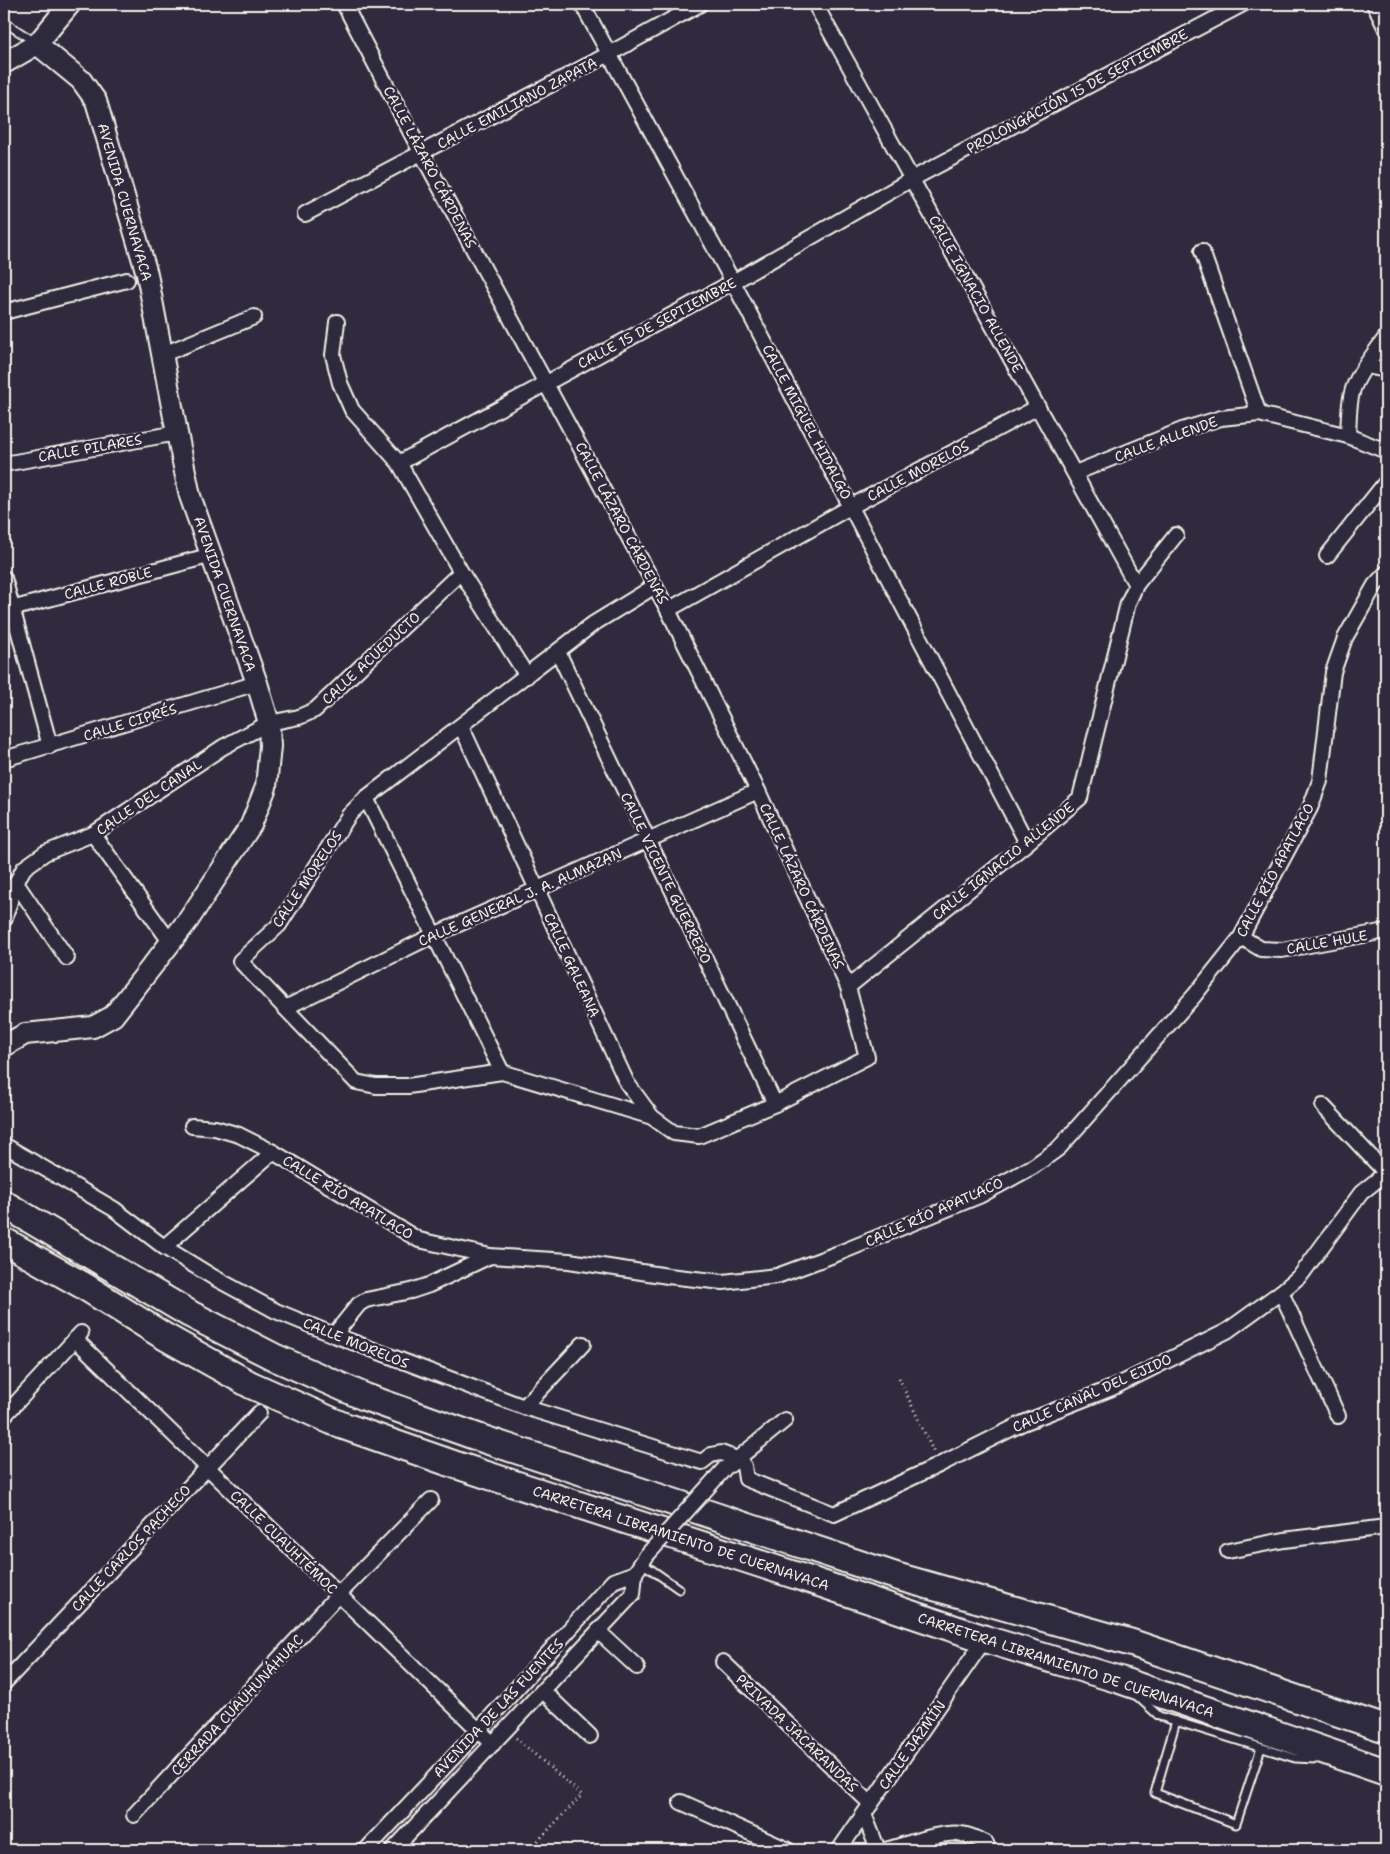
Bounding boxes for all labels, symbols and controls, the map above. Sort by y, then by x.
street label: PROLONGACIÓN 15 DE SEPTIEMBRE [963,25,1191,157]
street label: CALLE EMILIANO ZAPATA [434,53,600,153]
street label: CALLE LÁZARO CÁRDENAS [380,83,481,251]
street label: AVENIDA CUERNAVACA [94,121,156,283]
street label: CALLE IGNACIO ALLENDE [925,212,1027,376]
street label: CALLE 15 DE SEPTIEMBRE [575,273,740,373]
street label: CALLE MIGUEL HIDALGO [758,341,856,503]
street label: CALLE ALLENDE [1112,412,1220,466]
street label: CALLE PILARES [37,430,144,466]
street label: CALLE MORELOS [864,436,972,505]
street label: CALLE LÁZARO CÁRDENAS [572,439,673,607]
street label: AVENIDA CUERNAVACA [190,514,260,674]
street label: CALLE ROBLE [62,563,154,603]
street label: CALLE ACUEDUCTO [318,608,424,708]
street label: CALLE CIPRÉS [81,699,179,745]
street label: CALLE DEL CANAL [93,755,205,839]
street label: CALLE VICENTE GUERRERO [617,789,715,967]
street label: CALLE IGNACIO ALLENDE [928,798,1078,924]
street label: CALLE LÁZARO CÁRDENAS [756,800,848,972]
street label: CALLE RÍO APATLACO [1232,800,1318,940]
street label: CALLE MORELOS [268,827,346,931]
street label: CALLE GENERAL J. A. ALMAZAN [415,844,625,950]
street label: CALLE GALEANA [540,910,604,1020]
street label: CALLE HULE [1285,926,1369,958]
street label: CALLE RÍO APATLACO [279,1151,417,1243]
street label: CALLE RÍO APATLACO [862,1173,1006,1251]
street label: CALLE MORELOS [300,1314,412,1373]
street label: CALLE CANAL DEL EJIDO [1010,1350,1174,1436]
street label: CALLE CARLOS PACHECO [67,1481,195,1615]
street label: CARRETERA LIBRAMIENTO DE CUERNAVACA [531,1481,831,1595]
street label: CALLE CUAUHTÉMOC [227,1486,341,1598]
street label: CARRETERA LIBRAMIENTO DE CUERNAVACA [916,1608,1216,1722]
street label: CERRADA CUAUHUNÁHUAC [167,1631,307,1779]
street label: AVENIDA DE LAS FUENTES [429,1635,567,1781]
street label: PRIVADA JACARANDAS [732,1670,862,1796]
street label: CALLE JAZMÍN [875,1697,949,1793]

